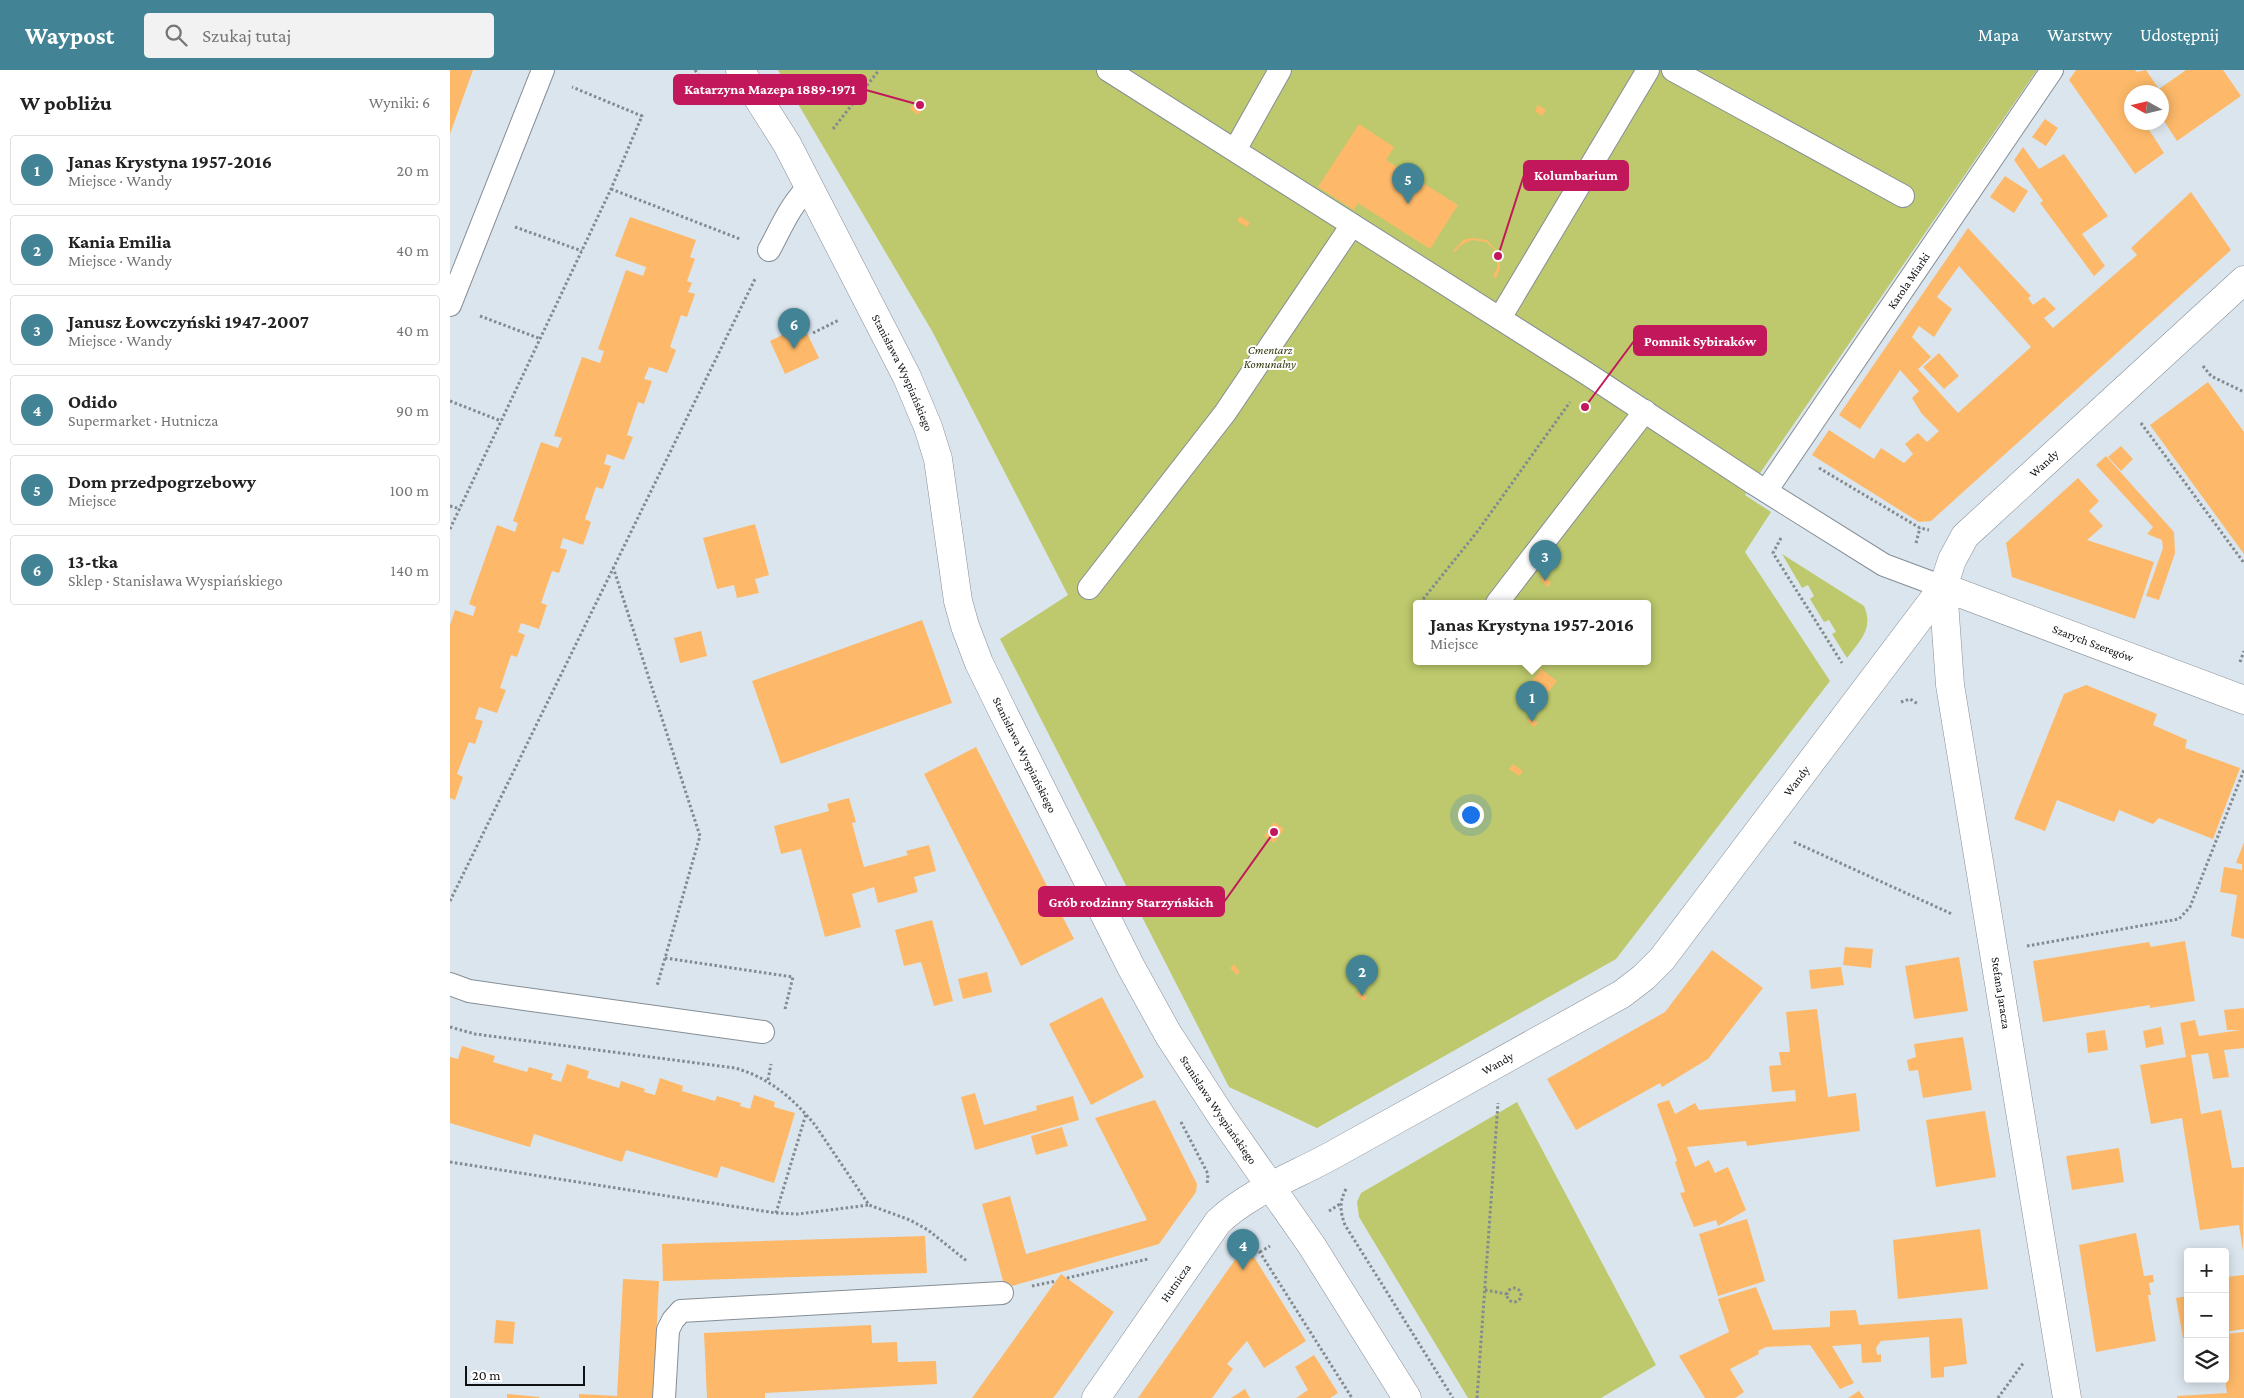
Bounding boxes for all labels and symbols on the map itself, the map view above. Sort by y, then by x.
callout: Katarzyna Mazepa 1889-1971 [674,75,866,104]
text: Katarzyna Mazepa 1889-1971 [684,81,856,97]
north arrow [2124,85,2169,130]
callout: Kolumbarium [1524,161,1628,190]
pin: 5 [1392,163,1424,204]
text: Kolumbarium [1534,167,1618,183]
street label: Karola Miarki [1885,250,1933,312]
pin: 6 [778,308,810,349]
street label: Stanisława Wyspiańskiego [869,312,936,433]
callout: Pomnik Sybiraków [1634,326,1766,355]
text: Pomnik Sybiraków [1644,333,1757,349]
park label: Cmentarz Komunalny [1244,343,1296,371]
street label: Wandy [2027,446,2062,480]
pin: 3 [1529,540,1561,581]
street label: Szarych Szeregów [2051,622,2136,665]
pin: 1 [1516,681,1548,722]
street label: Stanisława Wyspiańskiego [990,695,1059,815]
street label: Wandy [1781,763,1813,799]
your location [1458,802,1484,828]
callout: Grób rodzinny Starzyńskich [1039,887,1224,916]
text: Grób rodzinny Starzyńskich [1048,894,1214,910]
pin: 2 [1346,955,1378,996]
street label: Stefana Jaracza [1988,956,2014,1030]
street label: Wandy [1479,1049,1516,1078]
street label: Stanisława Wyspiańskiego [1177,1053,1260,1167]
pin: 4 [1227,1229,1259,1270]
street label: Hutnicza [1158,1261,1194,1305]
scale bar [465,1363,585,1386]

